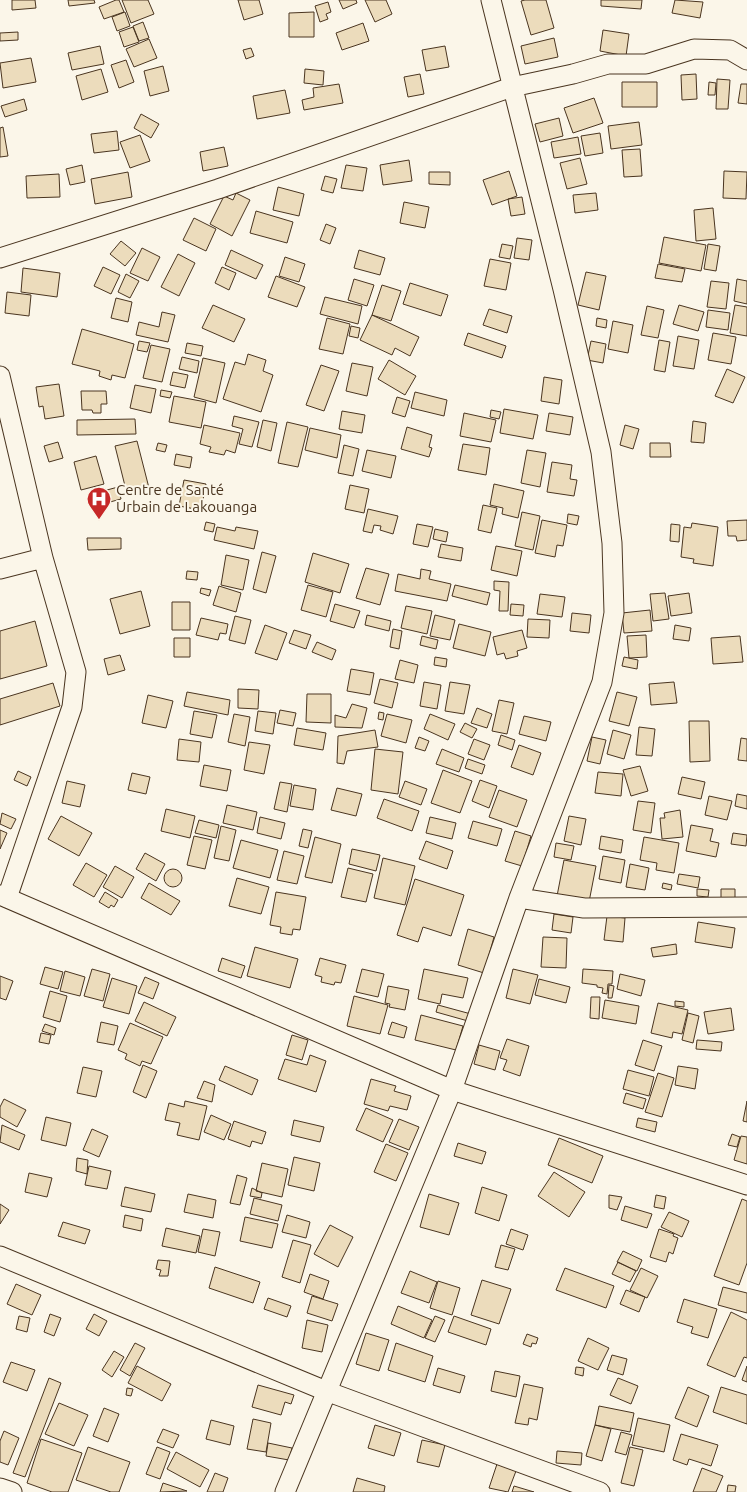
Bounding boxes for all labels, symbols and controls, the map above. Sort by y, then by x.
place label: Centre de Santé Urbain de Lakouanga [116,481,257,515]
hospital icon: Centre de Santé Urbain de Lakouanga [86,486,112,520]

